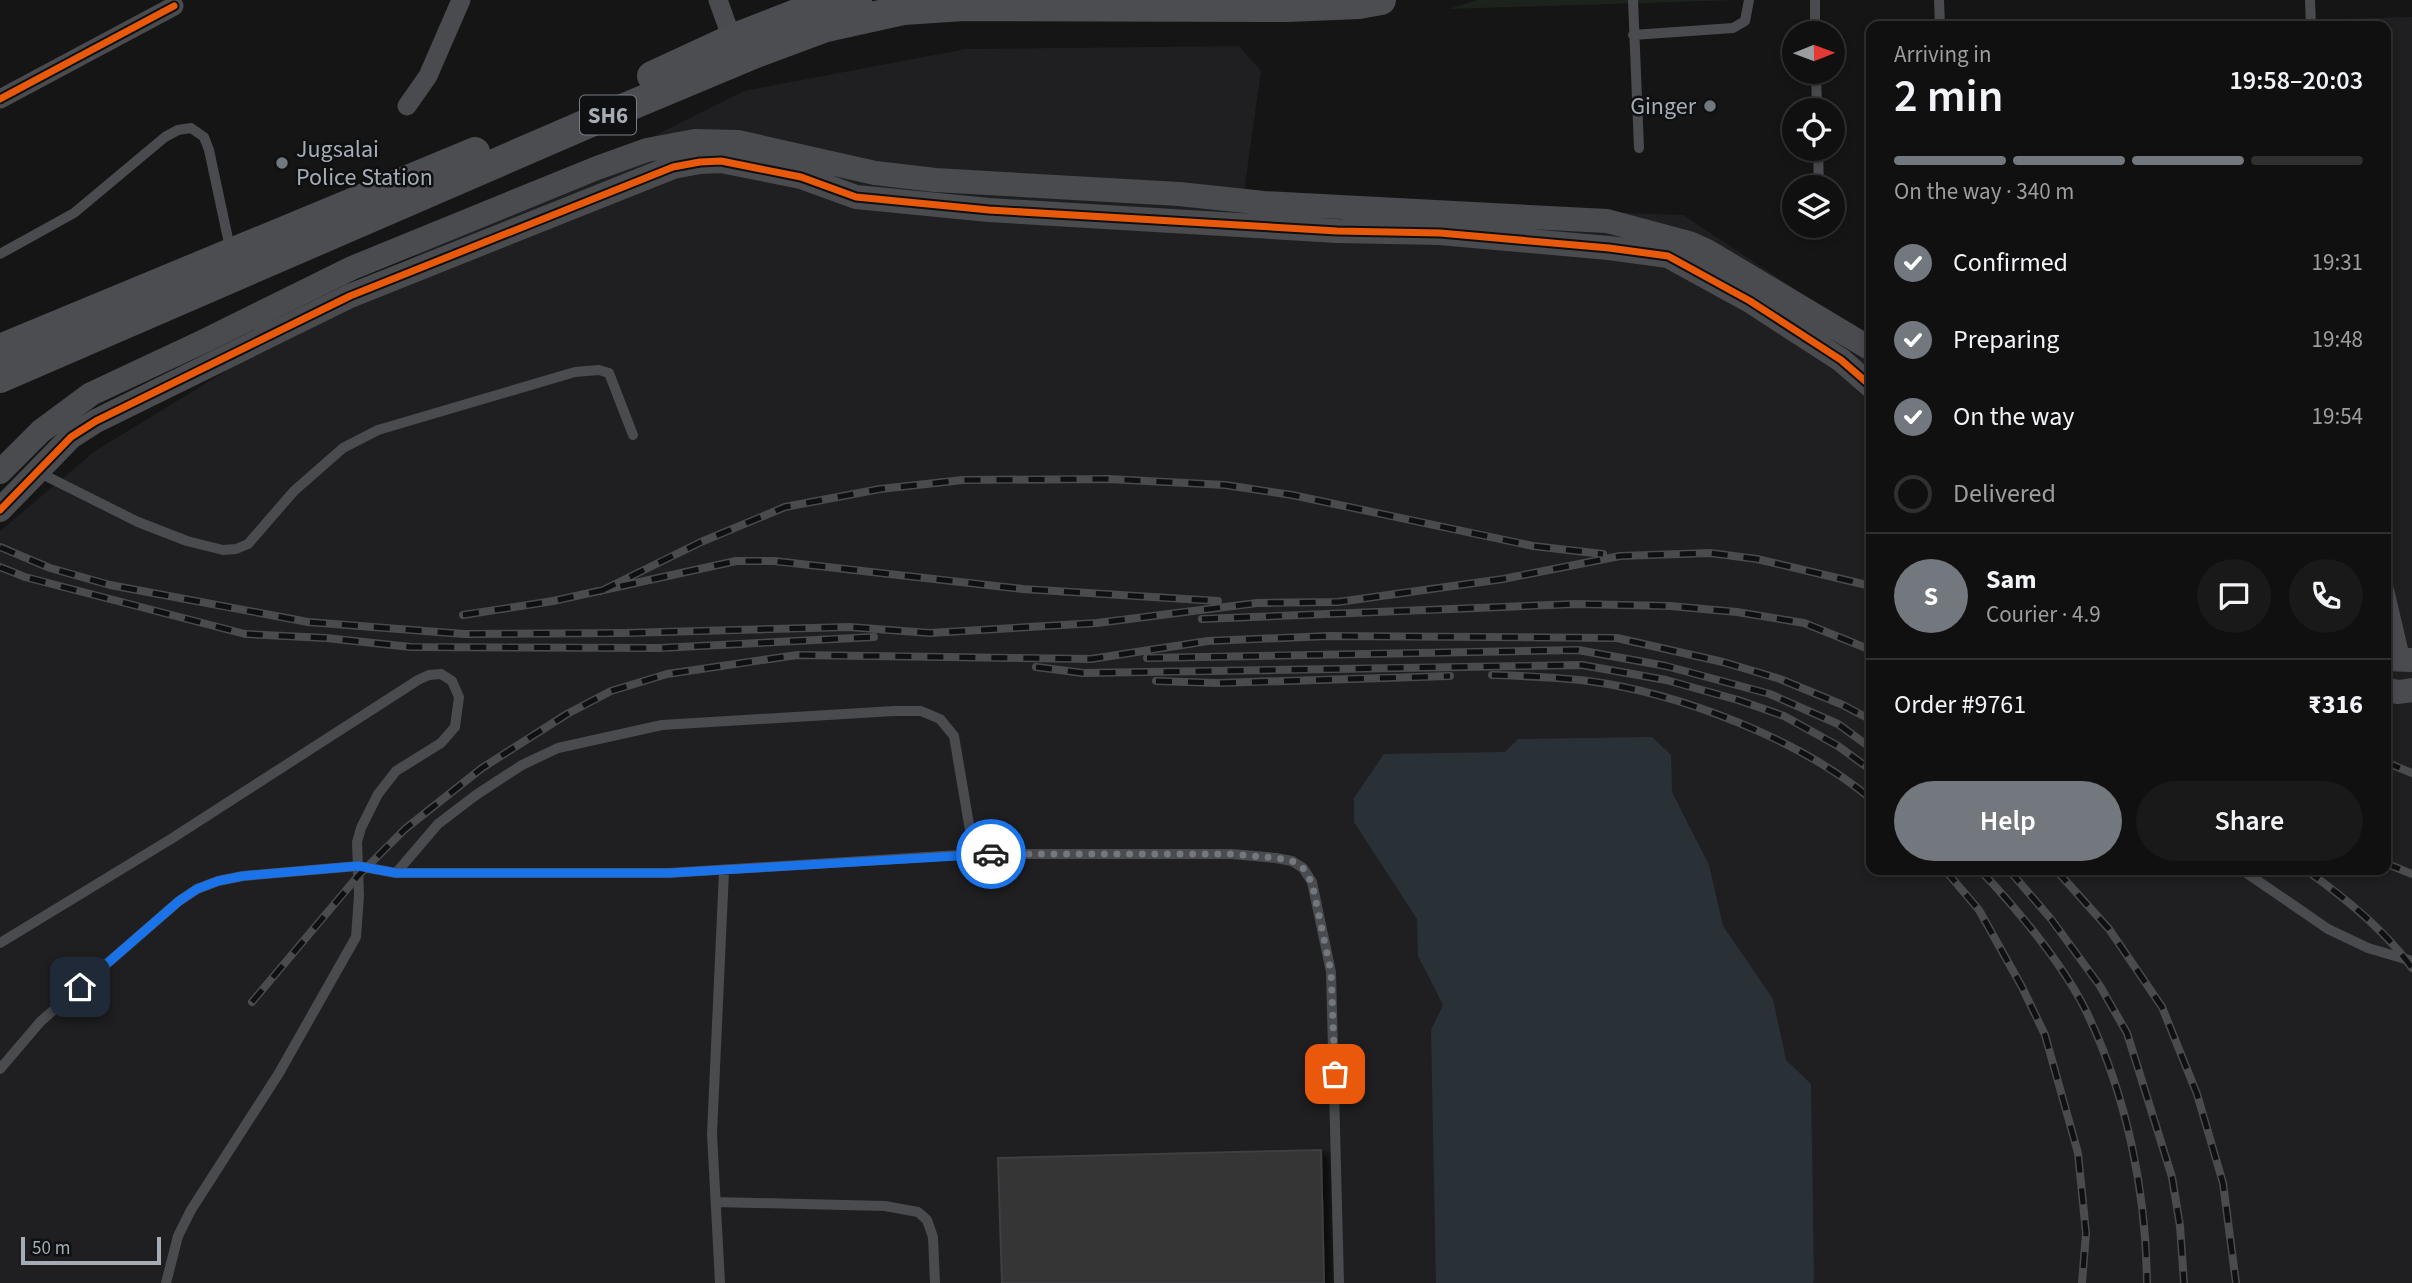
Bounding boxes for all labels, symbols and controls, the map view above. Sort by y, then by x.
north arrow [1782,21,1844,84]
map controls [1782,21,1845,238]
text: Arriving in [1894,38,1992,71]
text: 19:58–20:03 [2230,62,2363,99]
text: 2 min [1894,64,2003,129]
place label: Ginger [1630,89,1697,124]
road number: SH6 [580,96,636,134]
marker: Ginger [1702,98,1718,114]
button: locate [1782,98,1845,161]
place label: Jugsalai Police Station [296,132,433,195]
marker: Jugsalai Police Station [274,155,290,171]
button: layers [1782,175,1845,238]
text: On the way · 340 m [1894,175,2074,208]
icon: check [1894,244,1932,282]
text: Confirmed [1953,244,2068,281]
text: 19:31 [2312,246,2363,279]
icon: check [1894,321,1932,359]
text: Preparing [1953,321,2059,358]
text: 19:48 [2312,323,2363,356]
icon: check [1894,398,1932,436]
text: On the way [1953,398,2074,435]
text: 19:54 [2312,400,2363,433]
text: Delivered [1953,475,2056,512]
button: chat [2197,559,2271,633]
button: phone [2289,559,2363,633]
text: Sam [1986,561,2036,598]
text: S [1924,578,1938,615]
text: Courier · 4.9 [1986,598,2101,631]
text: Order #9761 [1894,686,2026,723]
text: ₹316 [2308,686,2363,723]
button: Help [1894,781,2122,861]
button: Share [2136,781,2363,861]
courier [956,819,1026,889]
icon: car [972,835,1010,873]
pin [50,957,110,1017]
icon: home [61,968,99,1006]
pin [1305,1044,1365,1104]
icon: bag [1316,1055,1354,1093]
scale bar [21,1234,161,1266]
text: 50 m [32,1235,70,1262]

